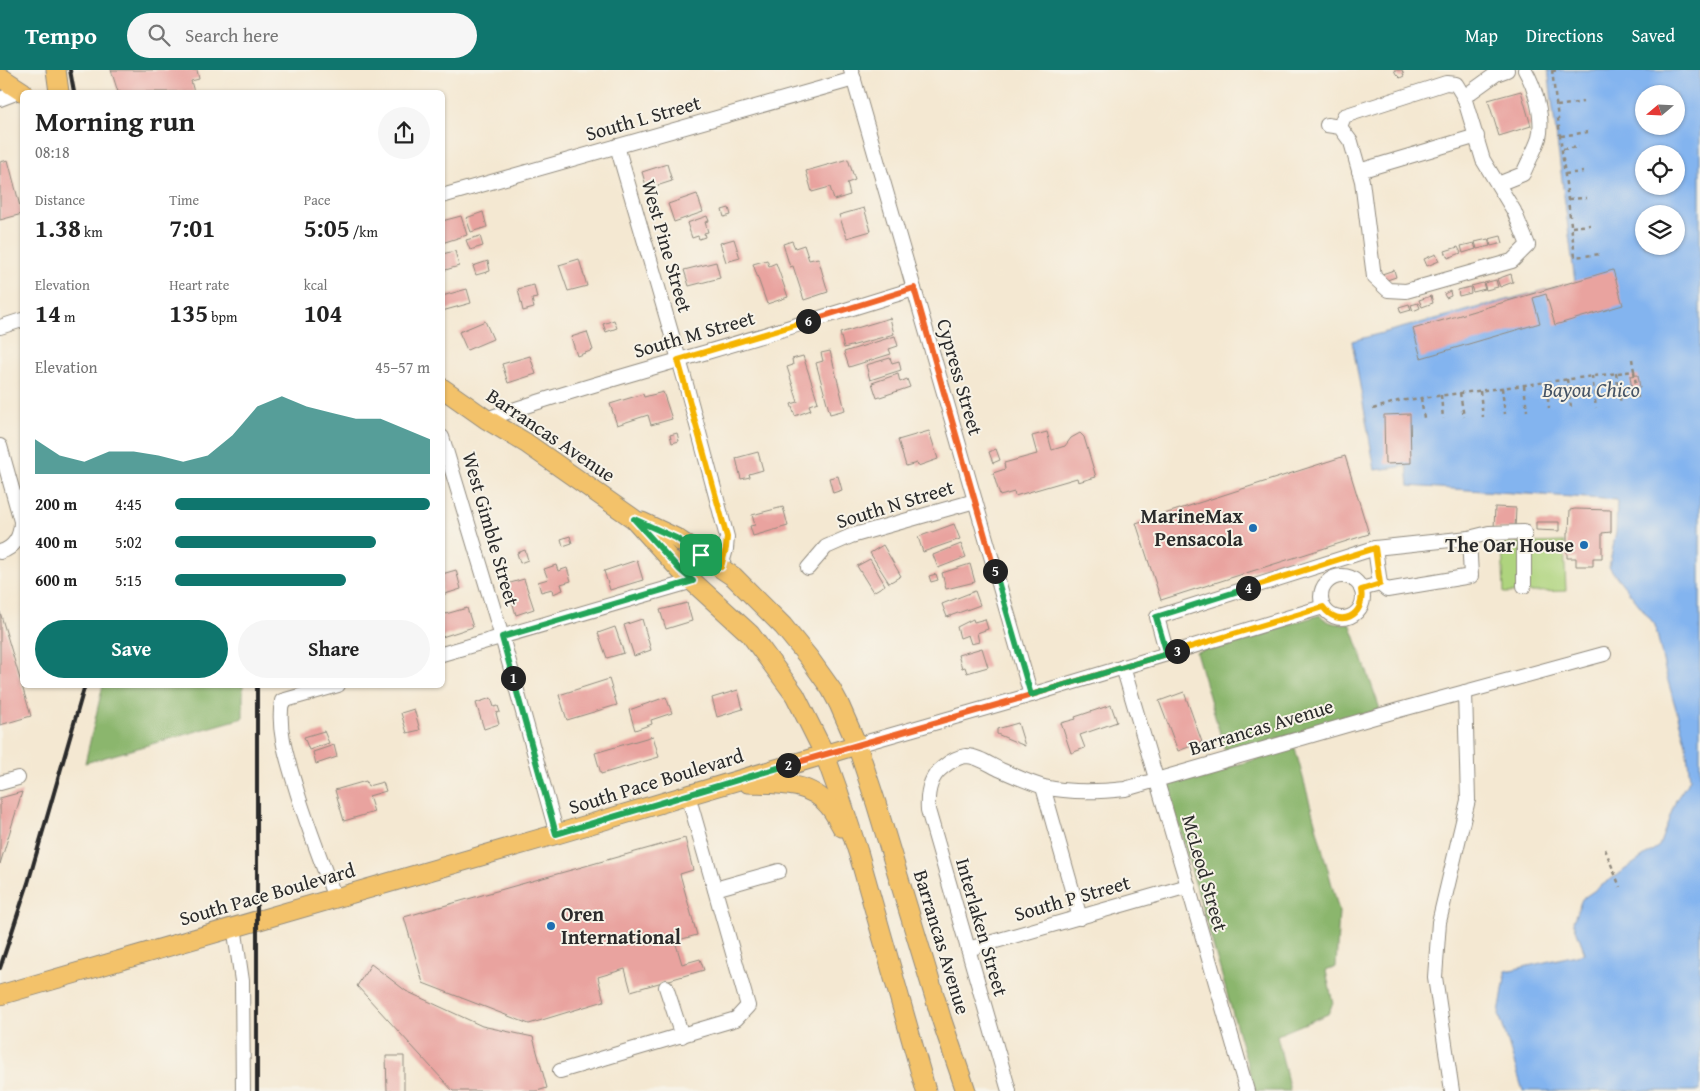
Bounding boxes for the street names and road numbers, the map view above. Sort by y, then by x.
street label: South L Street [582,87,704,148]
street label: West Pine Street [635,176,700,316]
street label: South M Street [630,302,758,365]
street label: Cypress Street [930,315,991,438]
street label: Barrancas Avenue [481,381,622,489]
street label: West Gimble Street [456,448,527,609]
street label: South N Street [832,472,957,535]
street label: Barrancas Avenue [1185,691,1337,762]
street label: South Pace Boulevard [565,740,747,821]
street label: McLeod Street [1175,811,1236,935]
street label: South Pace Boulevard [176,854,358,932]
street label: Interlaken Street [949,854,1016,999]
street label: Barrancas Avenue [907,866,978,1018]
street label: South P Street [1011,867,1133,928]

